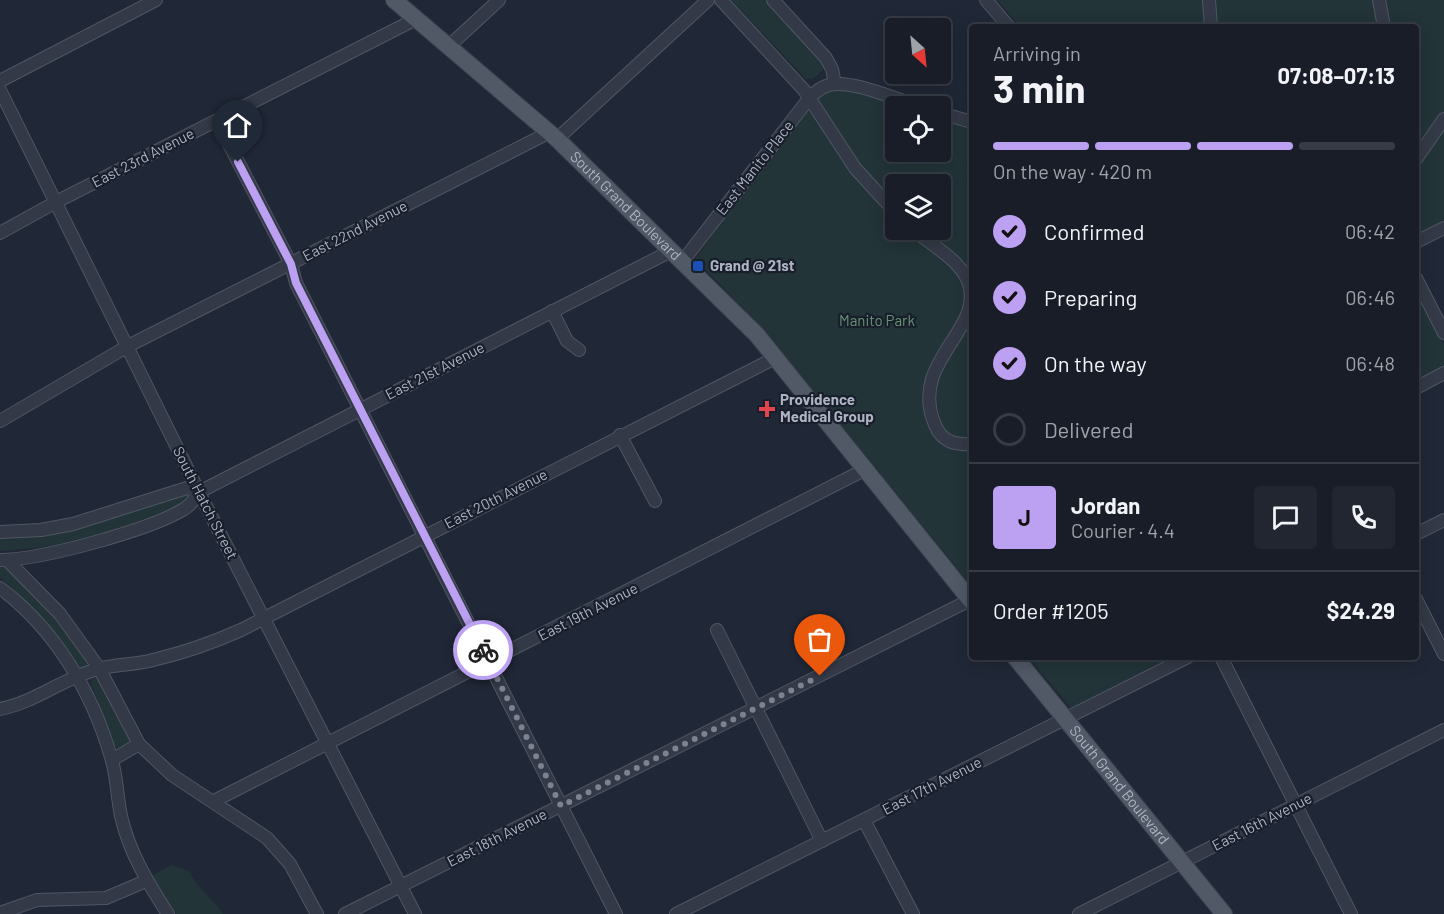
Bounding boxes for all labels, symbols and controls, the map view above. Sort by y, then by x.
north arrow [885,18,951,84]
map controls [885,18,951,240]
text: Arriving in [993,41,1081,65]
text: 07:08–07:13 [1277,62,1395,88]
text: 3 min [993,64,1086,111]
button: locate [885,96,951,162]
pin [212,100,263,162]
icon: home [221,109,254,142]
street label: East Manito Place [712,117,797,218]
street label: East 23rd Avenue [88,124,197,191]
street label: South Grand Boulevard [567,147,685,264]
text: On the way · 420 m [993,159,1152,183]
button: layers [885,174,951,240]
street label: East 22nd Avenue [299,196,410,264]
icon: check [993,215,1026,248]
text: Confirmed [1044,218,1144,244]
text: 06:42 [1345,219,1395,243]
place label: Grand @ 21st [710,256,795,274]
marker: Grand @ 21st [691,259,705,273]
icon: check [993,281,1026,314]
text: Preparing [1044,284,1137,310]
text: 06:46 [1345,285,1395,309]
park label: Manito Park [839,311,916,329]
street label: East 21st Avenue [382,337,487,403]
icon: check [993,347,1026,380]
text: On the way [1044,350,1147,376]
text: 06:48 [1345,351,1395,375]
place label: Providence Medical Group [780,390,874,425]
marker: Providence Medical Group [758,400,776,418]
text: Delivered [1044,416,1133,442]
street label: South Hatch Street [170,443,242,562]
street label: East 20th Avenue [441,464,550,532]
button: chat [1254,486,1317,549]
button: phone [1332,486,1395,549]
text: Jordan [1071,492,1140,518]
text: J [1018,504,1031,530]
text: Courier · 4.4 [1071,518,1175,542]
street label: East 19th Avenue [535,578,640,644]
text: Order #1205 [993,597,1108,623]
text: $24.29 [1327,597,1395,623]
pin [794,614,845,676]
courier [453,620,513,680]
icon: bag [803,623,836,656]
icon: bike [467,634,500,667]
street label: South Grand Boulevard [1066,721,1174,848]
street label: East 17th Avenue [879,752,984,818]
street label: East 16th Avenue [1209,788,1314,854]
street label: East 18th Avenue [444,804,549,870]

